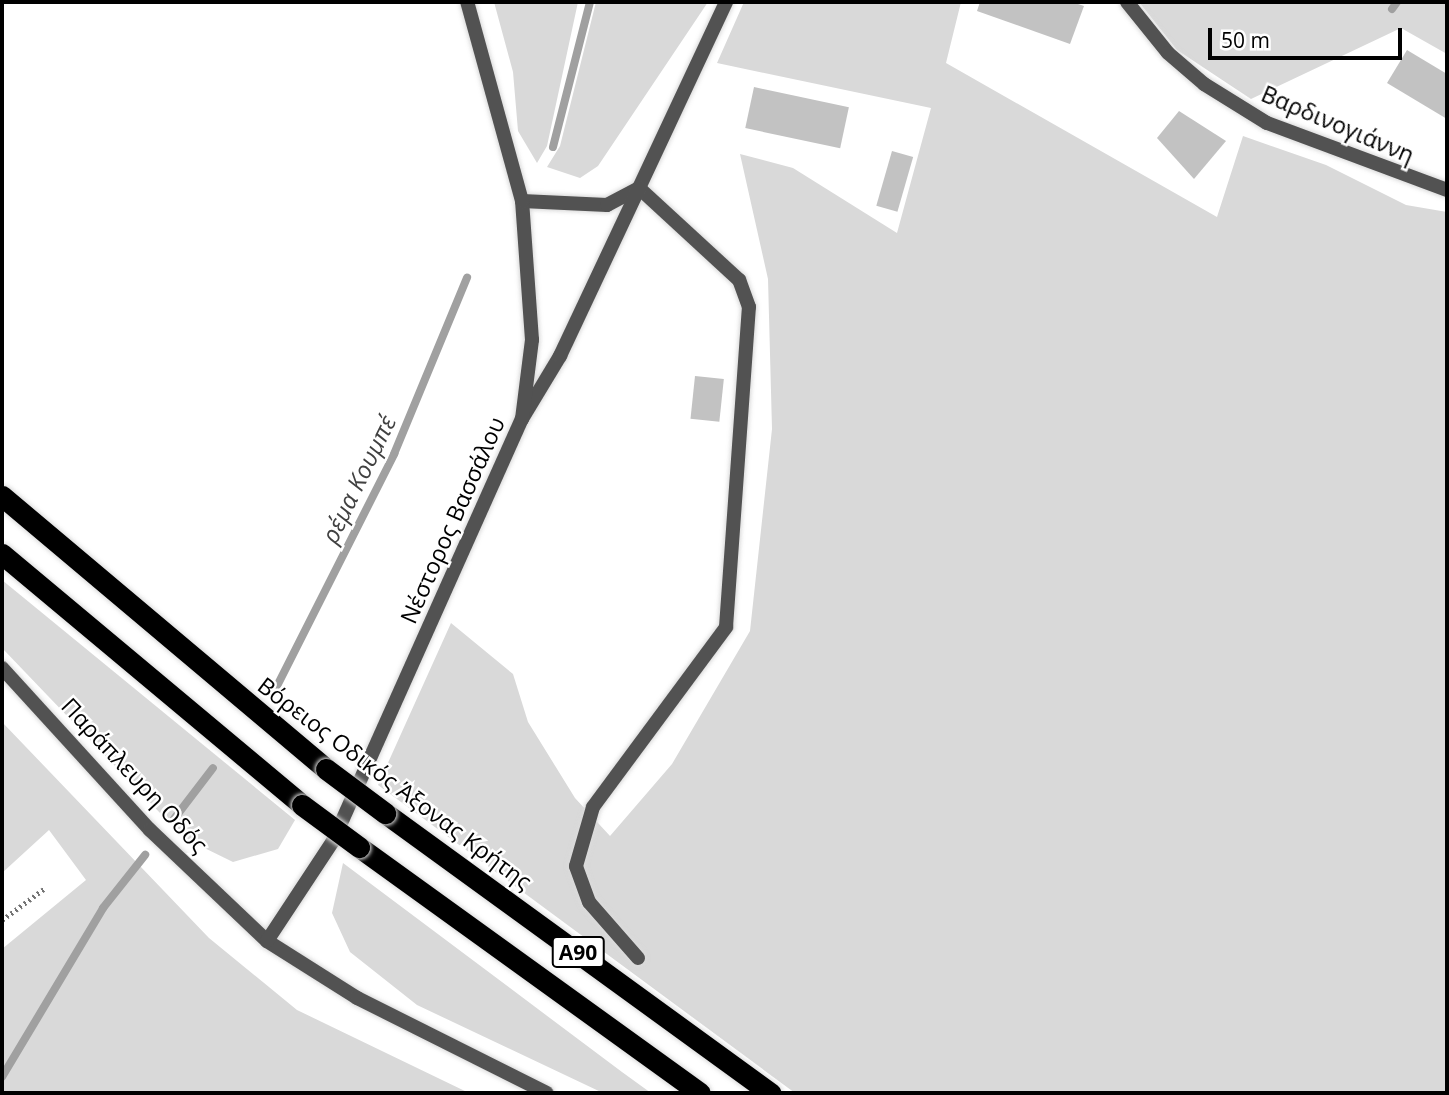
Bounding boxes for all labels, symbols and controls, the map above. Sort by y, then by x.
scale bar [1211,14,1405,58]
text: 50 m [1221,26,1270,54]
street label: Βαρδινογιάννη [1257,79,1419,169]
water label: ρέμα Κουμπέ [315,410,401,548]
street label: Νέστορος Βασσάλου [394,412,510,628]
street label: Βόρειος Οδικός Άξονας Κρήτης [253,671,537,895]
street label: Παράπλευρη Οδός [56,692,214,858]
road number: Α90 [550,934,606,970]

